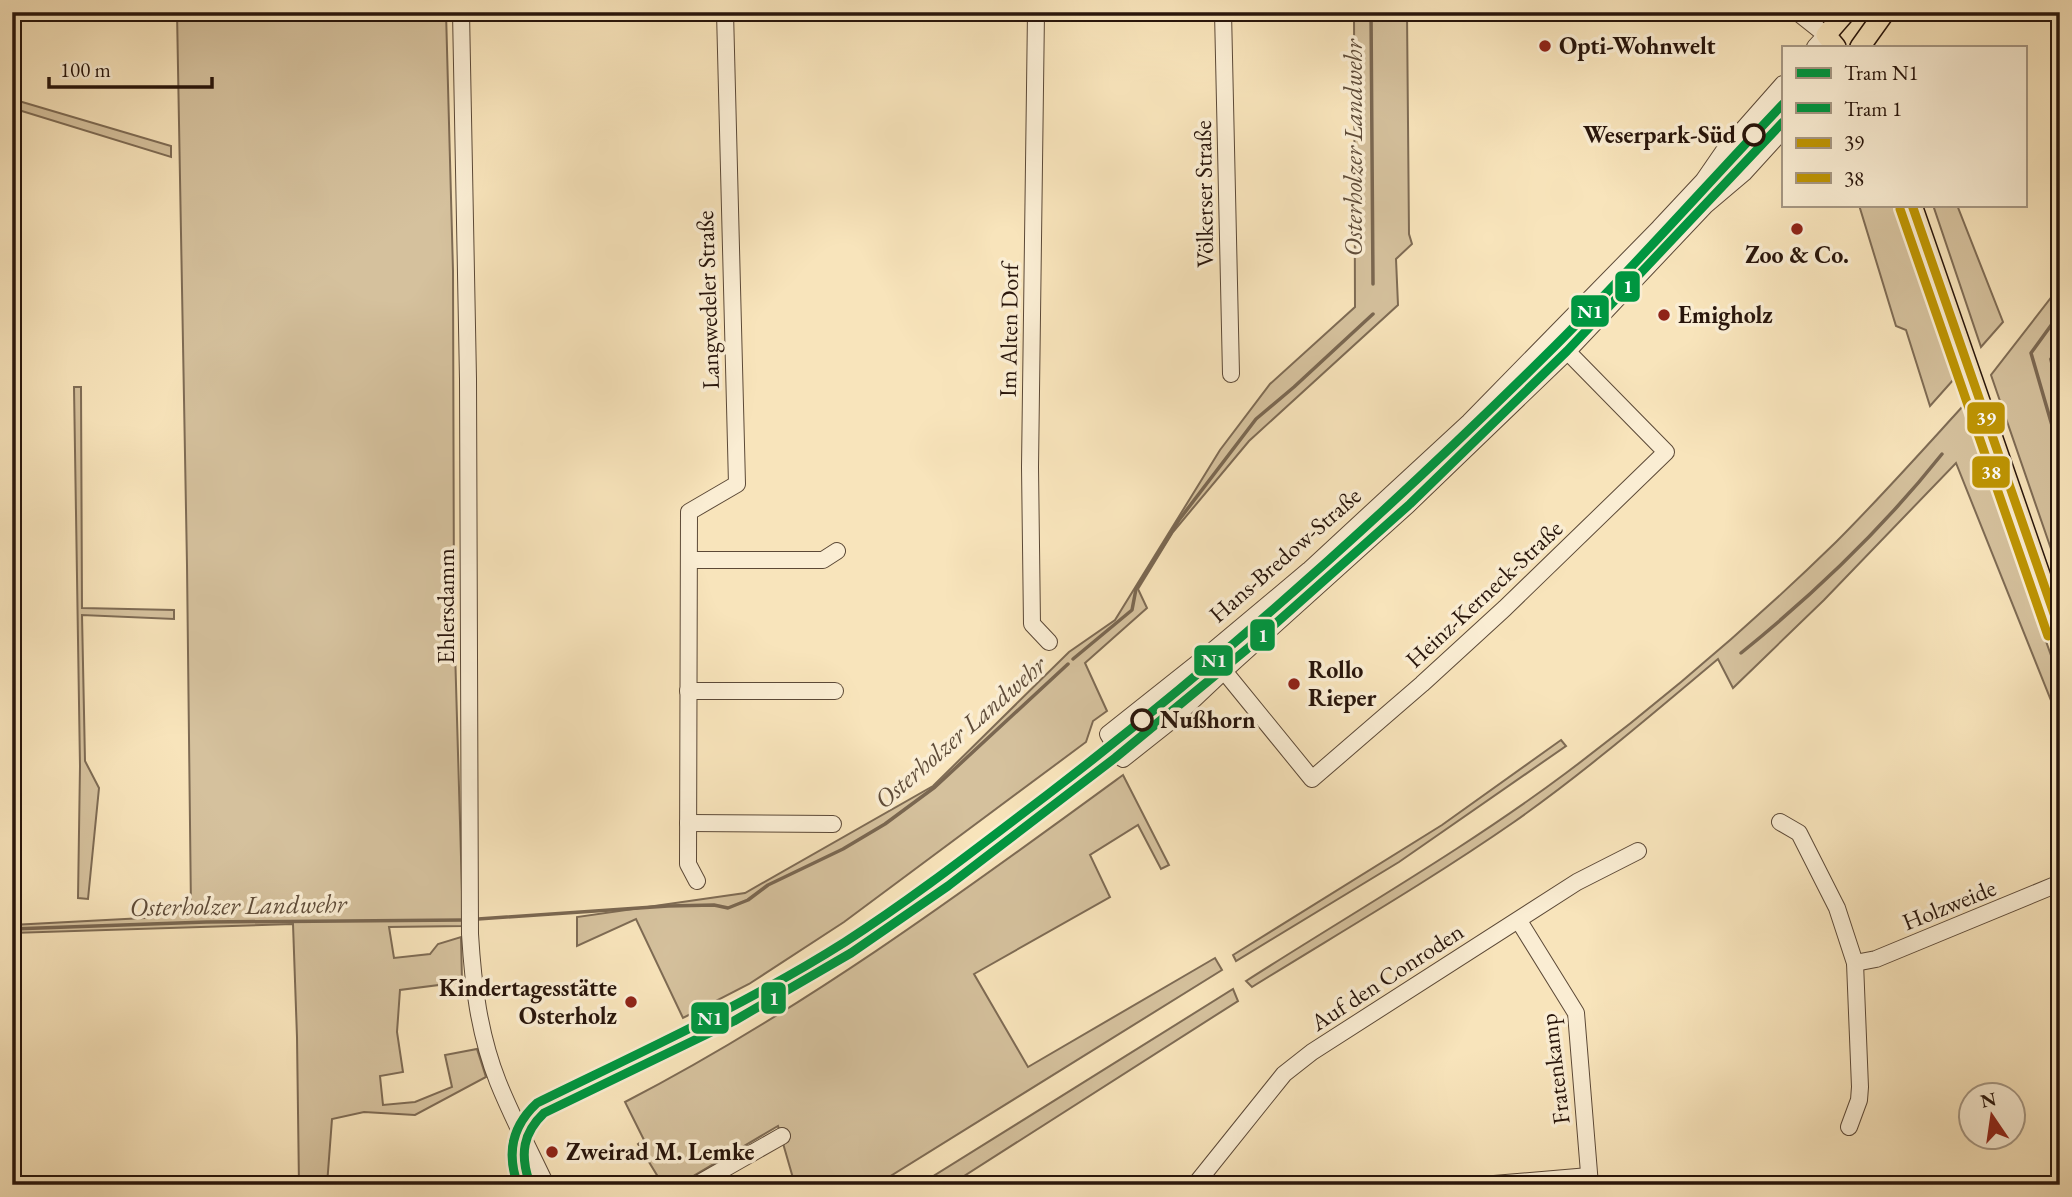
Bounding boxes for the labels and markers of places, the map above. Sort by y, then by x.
place label: Opti-Wohnwelt [1559,30,1715,61]
marker: Opti-Wohnwelt [1537,38,1553,54]
place label: Weserpark-Süd [1583,119,1737,150]
marker: Weserpark-Süd [1743,124,1765,146]
marker: Zoo & Co. [1789,221,1805,237]
place label: Zoo & Co. [1745,239,1849,270]
place label: Emigholz [1678,299,1773,331]
marker: Emigholz [1656,307,1672,323]
place label: Rollo Rieper [1308,654,1377,713]
marker: Rollo Rieper [1286,676,1302,692]
place label: Nußhorn [1160,704,1256,735]
marker: Nußhorn [1131,709,1153,731]
place label: Kindertagesstätte Osterholz [439,972,618,1031]
marker: Kindertagesstätte Osterholz [623,994,639,1010]
place label: Zweirad M. Lemke [566,1136,755,1167]
marker: Zweirad M. Lemke [544,1144,560,1160]

